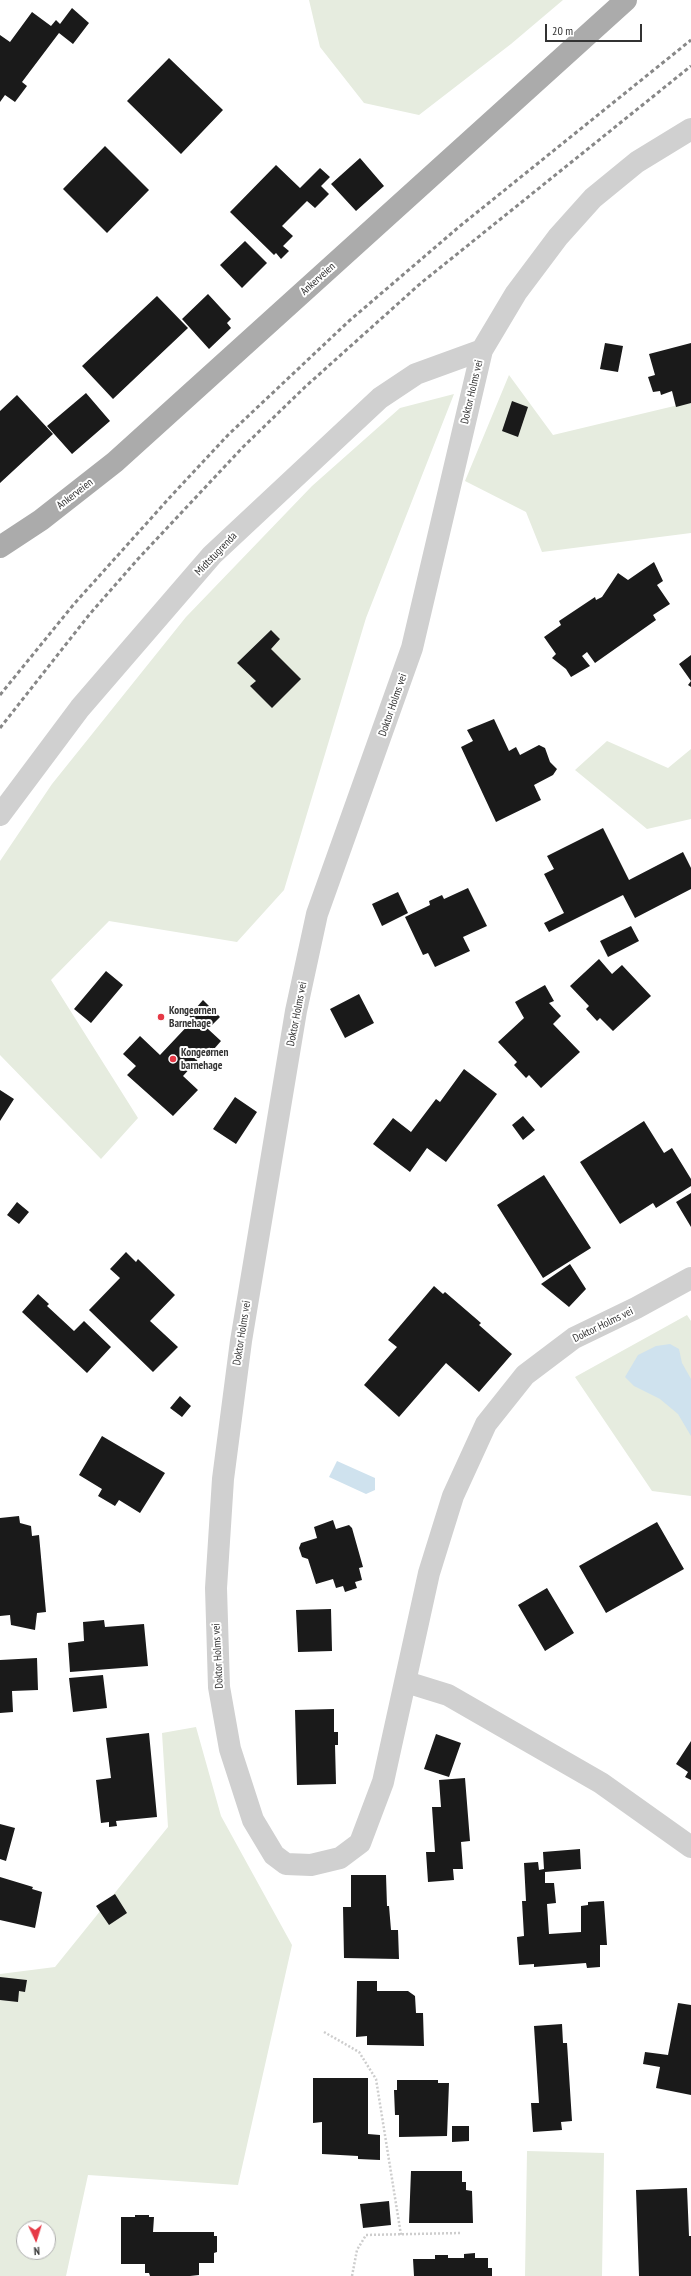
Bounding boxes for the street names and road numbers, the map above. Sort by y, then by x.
street label: Ankerveien [298,260,338,298]
street label: Doktor Holms vei [458,359,486,425]
street label: Ankerveien [54,476,96,512]
street label: Midtstugrenda [192,530,240,578]
street label: Doktor Holms vei [376,672,410,738]
street label: Doktor Holms vei [284,981,310,1047]
street label: Doktor Holms vei [230,1300,254,1366]
street label: Doktor Holms vei [571,1305,635,1345]
street label: Doktor Holms vei [210,1623,226,1689]

